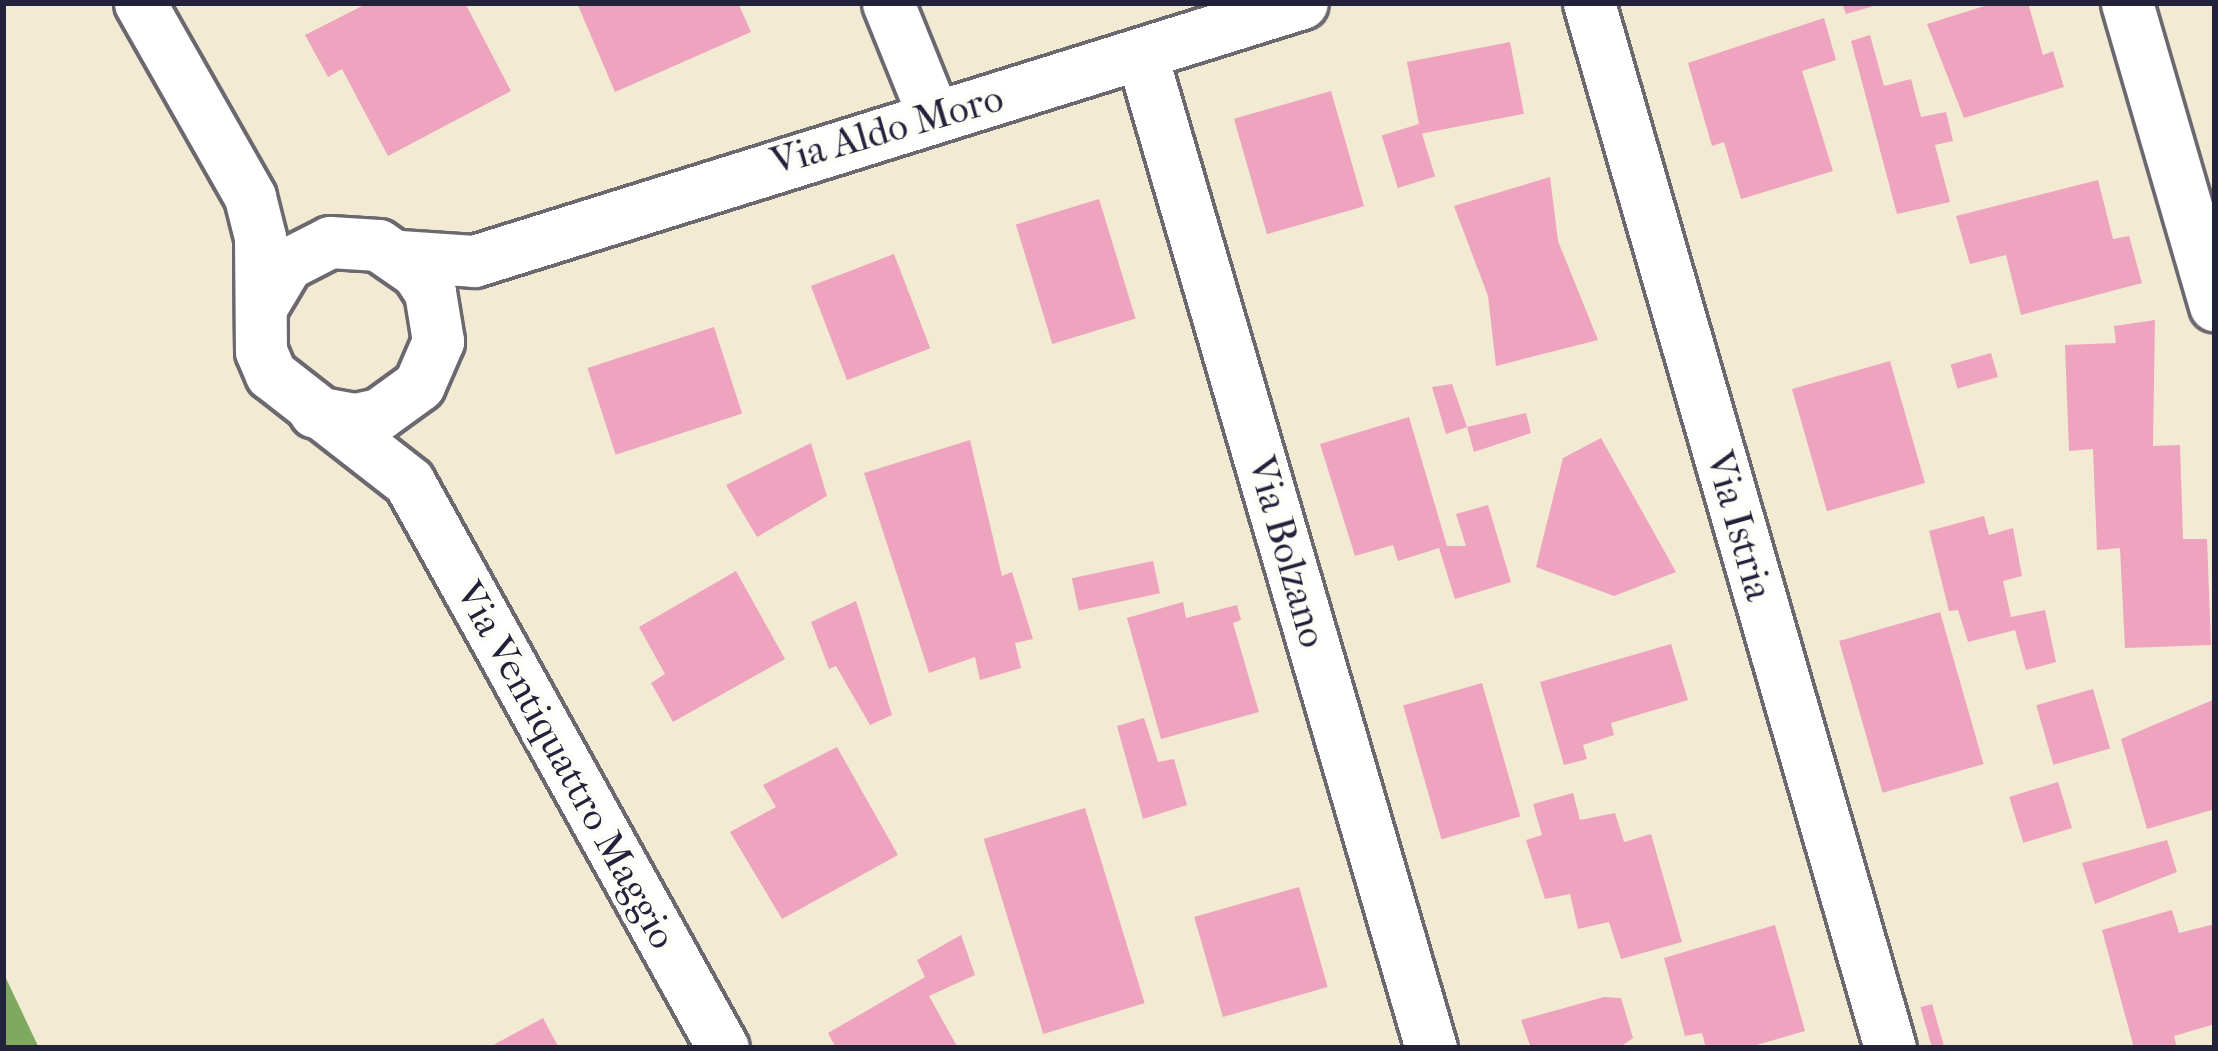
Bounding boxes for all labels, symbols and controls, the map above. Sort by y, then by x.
street label: Via Aldo Moro [766,75,1008,185]
street label: Via Istria [1695,446,1783,606]
street label: Via Bolzano [1237,451,1337,653]
street label: Via Ventiquattro Maggio [446,573,686,957]

